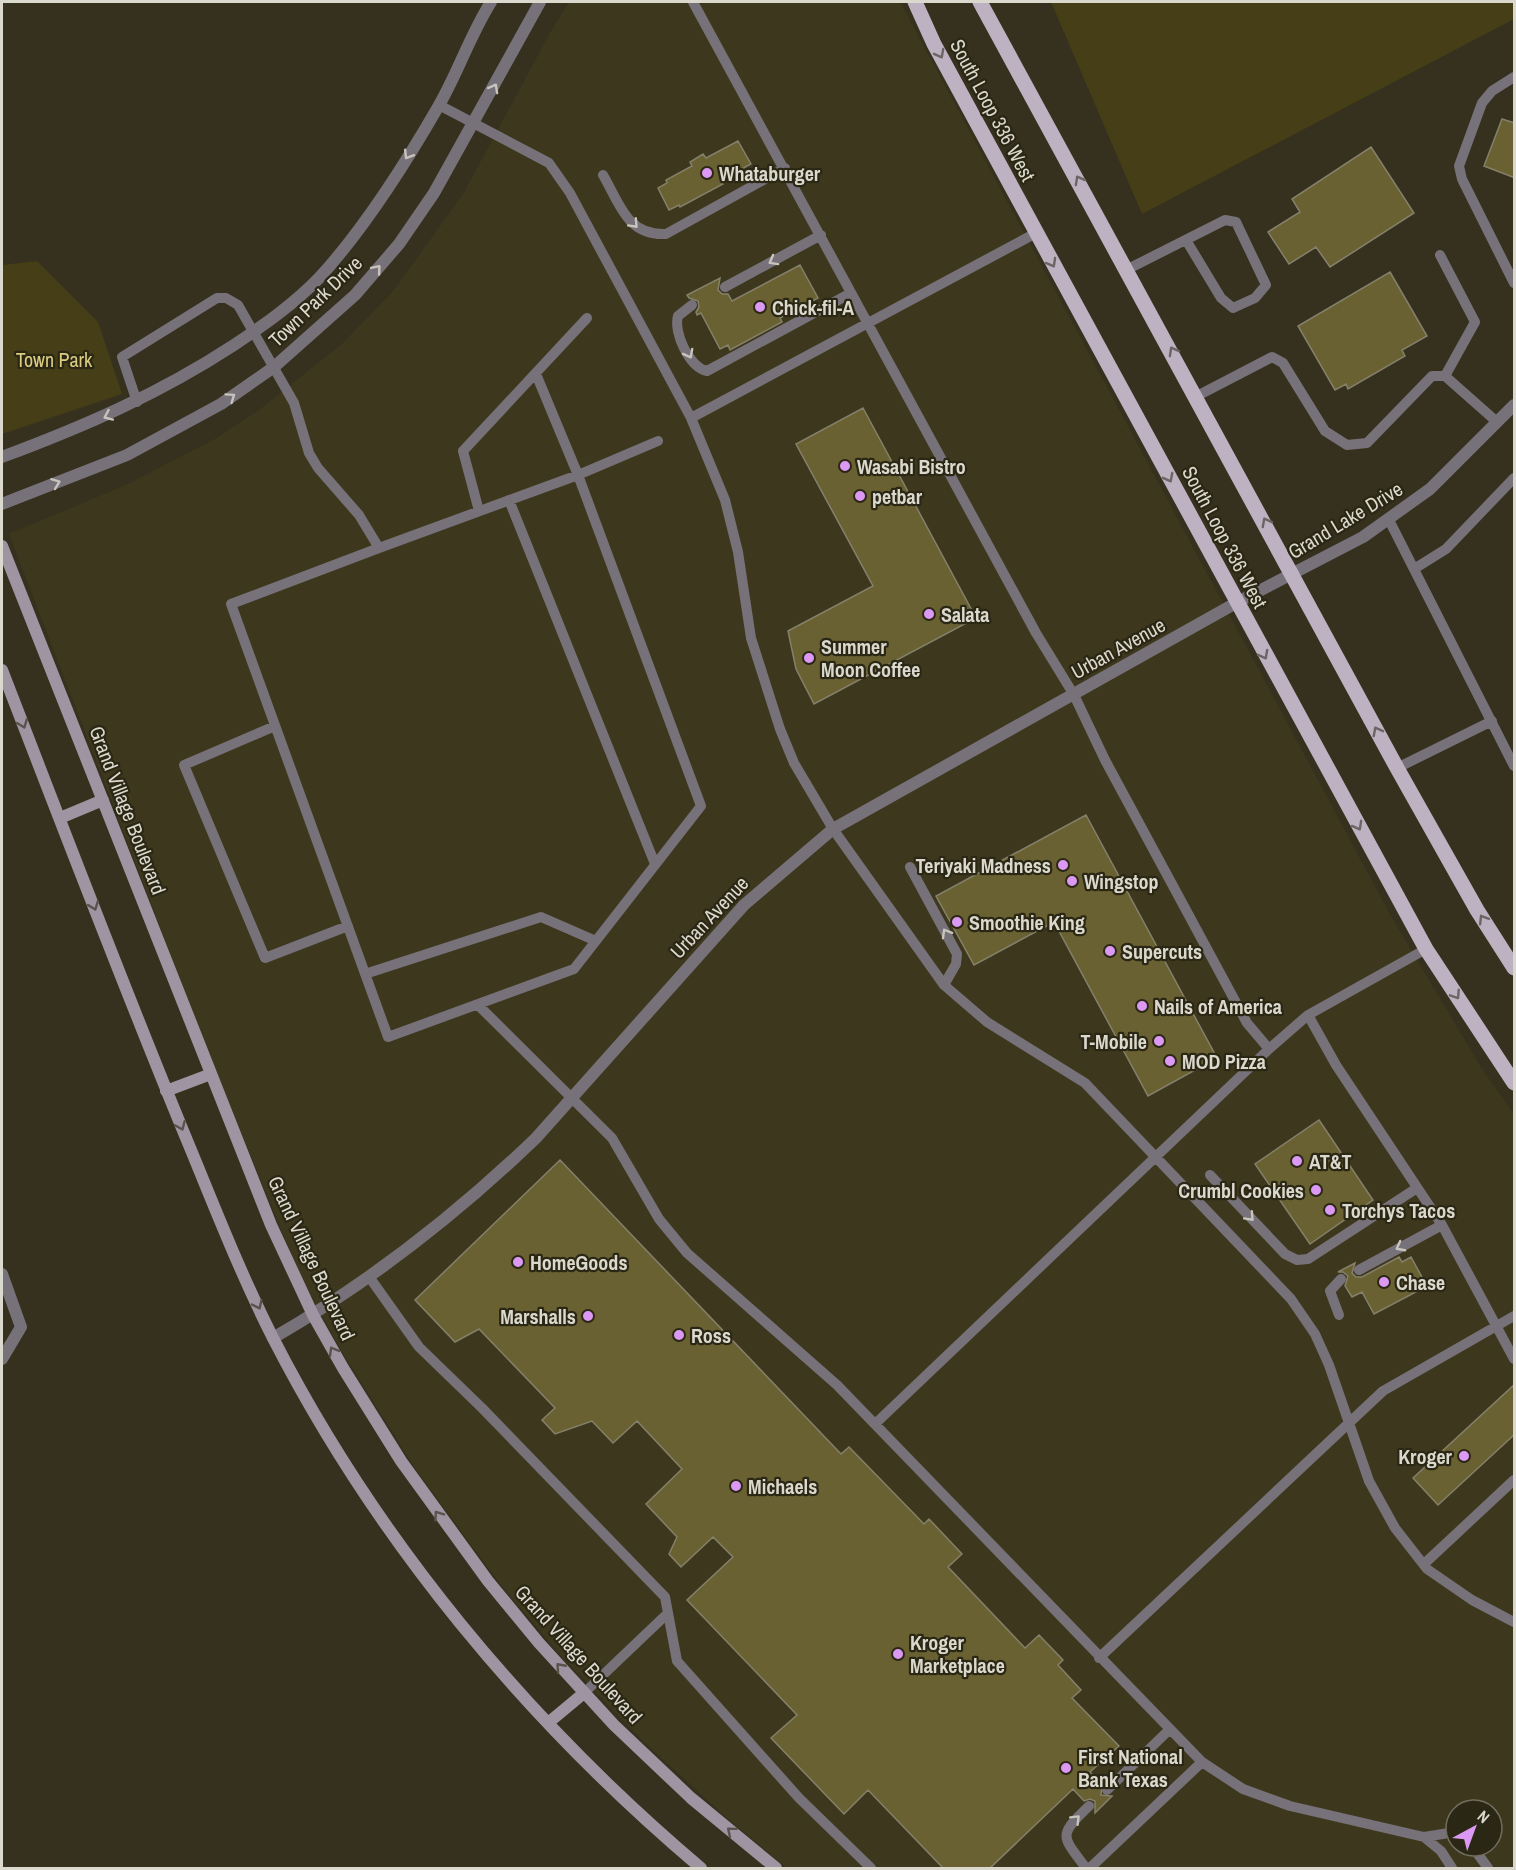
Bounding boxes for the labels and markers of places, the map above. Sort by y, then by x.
place label: Whataburger [719,160,821,187]
marker: Whataburger [700,166,714,180]
place label: Chick-fil-A [772,294,854,321]
marker: Chick-fil-A [753,300,767,314]
place label: Wasabi Bistro [857,453,966,480]
marker: Wasabi Bistro [838,459,852,473]
place label: petbar [872,483,923,510]
marker: petbar [853,489,867,503]
place label: Salata [941,601,989,628]
marker: Salata [922,607,936,621]
place label: Summer Moon Coffee [821,633,920,683]
marker: Summer Moon Coffee [802,651,816,665]
place label: Teriyaki Madness [915,852,1051,879]
marker: Teriyaki Madness [1056,858,1070,872]
place label: Wingstop [1084,868,1159,895]
marker: Wingstop [1065,874,1079,888]
place label: Smoothie King [969,909,1085,936]
marker: Smoothie King [950,915,964,929]
place label: Supercuts [1122,938,1202,965]
marker: Supercuts [1103,944,1117,958]
place label: Nails of America [1154,993,1282,1020]
marker: Nails of America [1135,999,1149,1013]
place label: T-Mobile [1080,1028,1147,1055]
marker: T-Mobile [1152,1034,1166,1048]
place label: MOD Pizza [1182,1048,1266,1075]
marker: MOD Pizza [1163,1054,1177,1068]
place label: AT&T [1309,1148,1352,1175]
marker: AT&T [1290,1154,1304,1168]
place label: Crumbl Cookies [1178,1177,1304,1204]
marker: Crumbl Cookies [1309,1183,1323,1197]
place label: Torchys Tacos [1342,1197,1455,1224]
marker: Torchys Tacos [1323,1203,1337,1217]
place label: HomeGoods [530,1249,628,1276]
marker: HomeGoods [511,1255,525,1269]
place label: Chase [1396,1269,1445,1296]
marker: Chase [1377,1275,1391,1289]
place label: Marshalls [500,1303,576,1330]
marker: Marshalls [581,1309,595,1323]
place label: Ross [691,1322,731,1349]
marker: Ross [672,1328,686,1342]
place label: Kroger [1398,1443,1453,1470]
marker: Kroger [1457,1449,1471,1463]
place label: Michaels [748,1473,817,1500]
marker: Michaels [729,1479,743,1493]
place label: Kroger Marketplace [910,1629,1005,1679]
marker: Kroger Marketplace [891,1647,905,1661]
place label: First National Bank Texas [1078,1743,1183,1793]
marker: First National Bank Texas [1059,1761,1073,1775]

